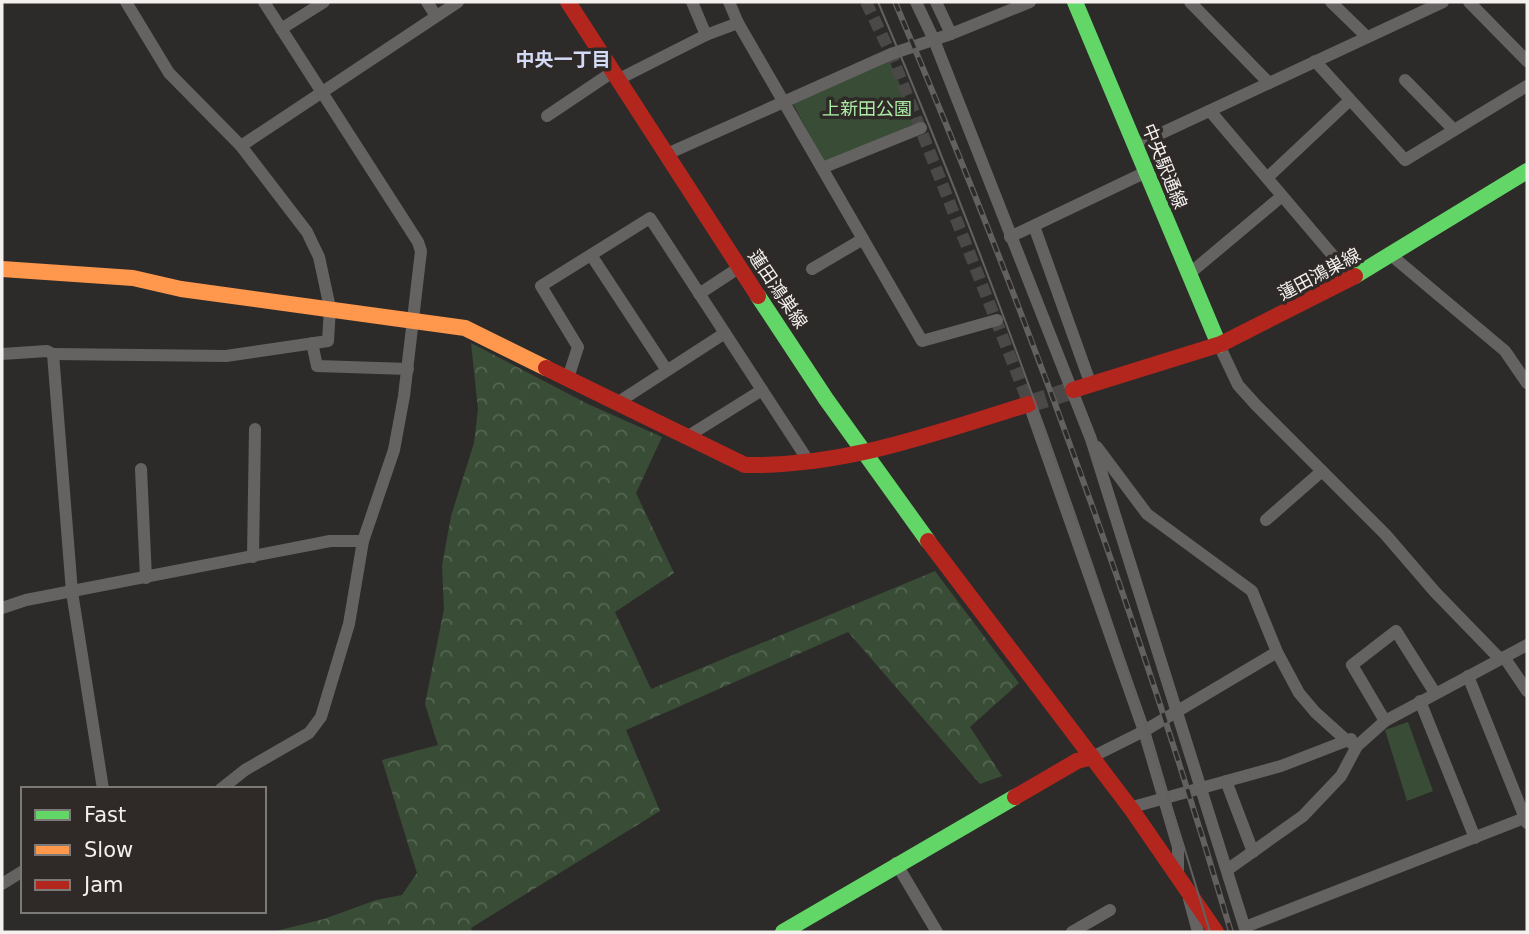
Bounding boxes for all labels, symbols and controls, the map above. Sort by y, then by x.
district label: 中央一丁目 [515,48,611,70]
park label: 上新田公園 [822,98,912,119]
street label: 中央駅通線 [1138,120,1192,212]
street label: 蓮田鴻巣線 [1274,244,1364,304]
street label: 蓮田鴻巣線 [744,246,812,332]
legend [21,787,266,913]
text: Fast [84,803,126,827]
text: Slow [84,838,133,862]
text: Jam [82,873,124,897]

